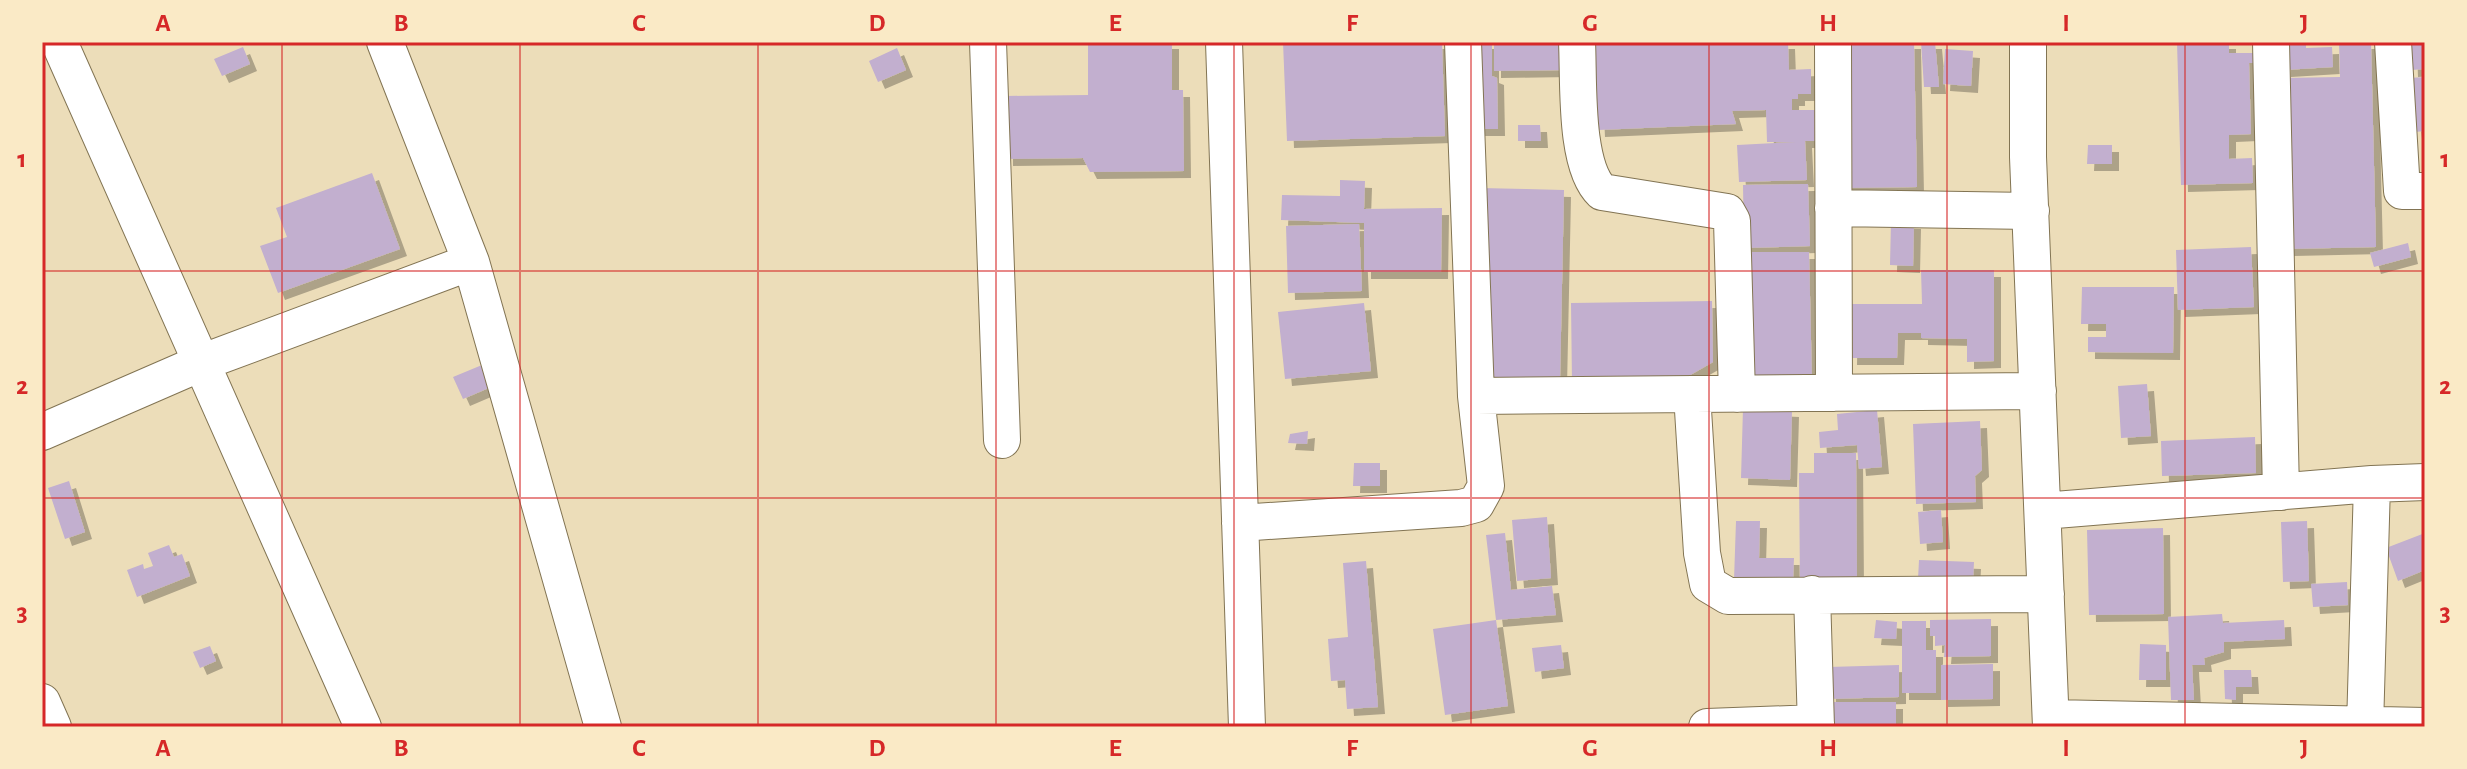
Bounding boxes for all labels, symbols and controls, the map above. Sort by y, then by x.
text: A [155,10,171,36]
text: B [393,10,409,36]
text: C [632,10,646,36]
text: D [868,10,886,36]
text: E [1108,10,1122,36]
text: F [1346,10,1359,36]
text: G [1582,10,1598,36]
text: H [1819,10,1837,36]
text: I [2062,10,2070,36]
text: J [2300,10,2308,36]
text: 1 [17,146,27,172]
text: 1 [2440,146,2450,172]
text: 2 [16,373,28,399]
text: 2 [2439,373,2451,399]
text: 3 [16,600,28,626]
text: 3 [2439,600,2451,626]
text: A [155,735,171,761]
text: B [393,735,409,761]
text: C [632,735,646,761]
text: D [868,735,886,761]
text: E [1108,735,1122,761]
text: F [1346,735,1359,761]
text: G [1582,735,1598,761]
text: H [1819,735,1837,761]
text: I [2062,735,2070,761]
text: J [2300,735,2308,761]

